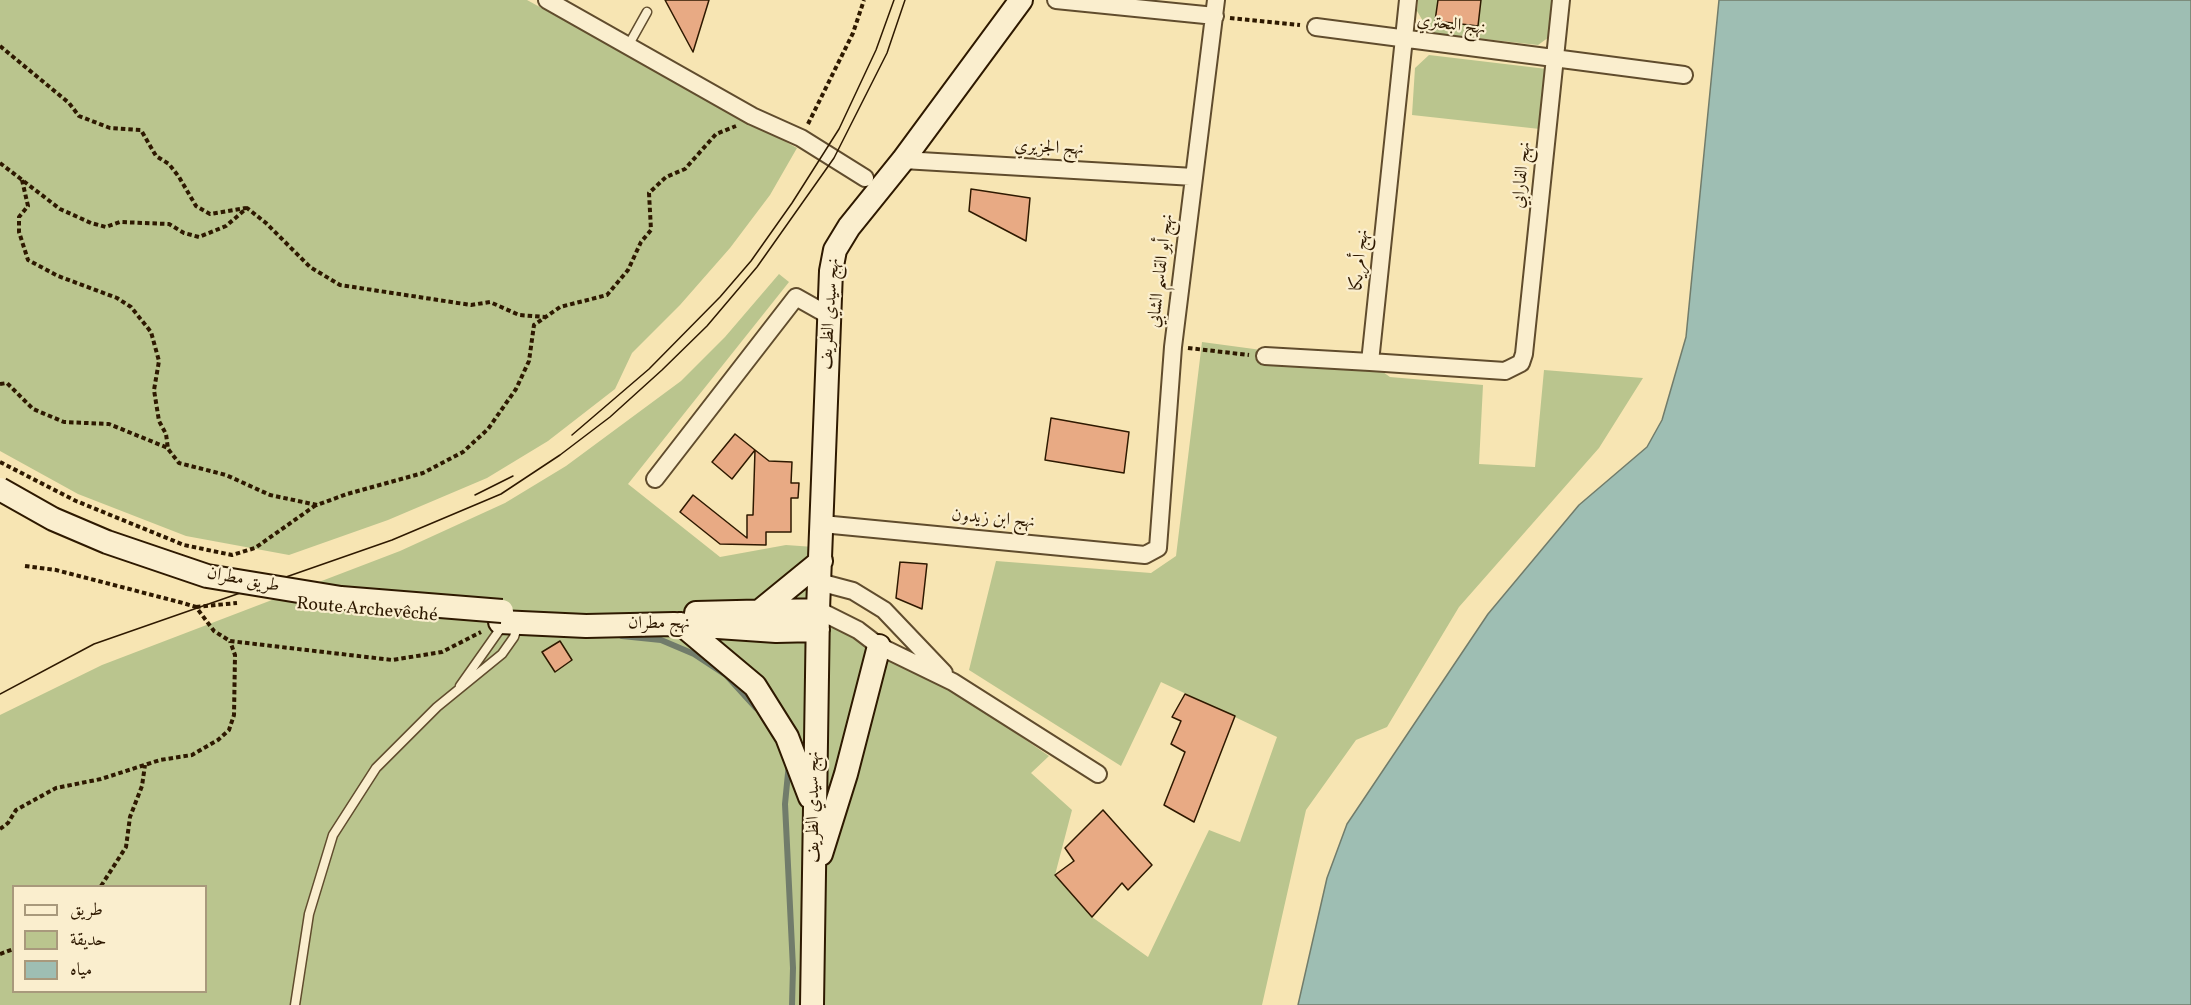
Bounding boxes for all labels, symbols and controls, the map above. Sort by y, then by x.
street label: نهج البحتري [1415,11,1487,41]
street label: نهج الجزيري [1014,136,1084,162]
street label: نهج الفارابي [1509,141,1537,209]
street label: نهج أبو القاسم الشابي [1144,213,1180,329]
street label: نهج أمريكا [1347,228,1375,292]
street label: نهج سيدي الظريف [816,257,846,371]
street label: نهج ابن زيدون [950,506,1036,534]
street label: طريق مطران [205,563,281,599]
street label: Route Archevêché [296,594,438,628]
street label: نهج مطران [628,614,690,636]
street label: نهج سيدي الظريف [804,751,826,863]
legend [12,885,207,993]
text: طريق [70,898,103,923]
text: حديقة [70,928,106,953]
text: مياه [70,958,92,983]

